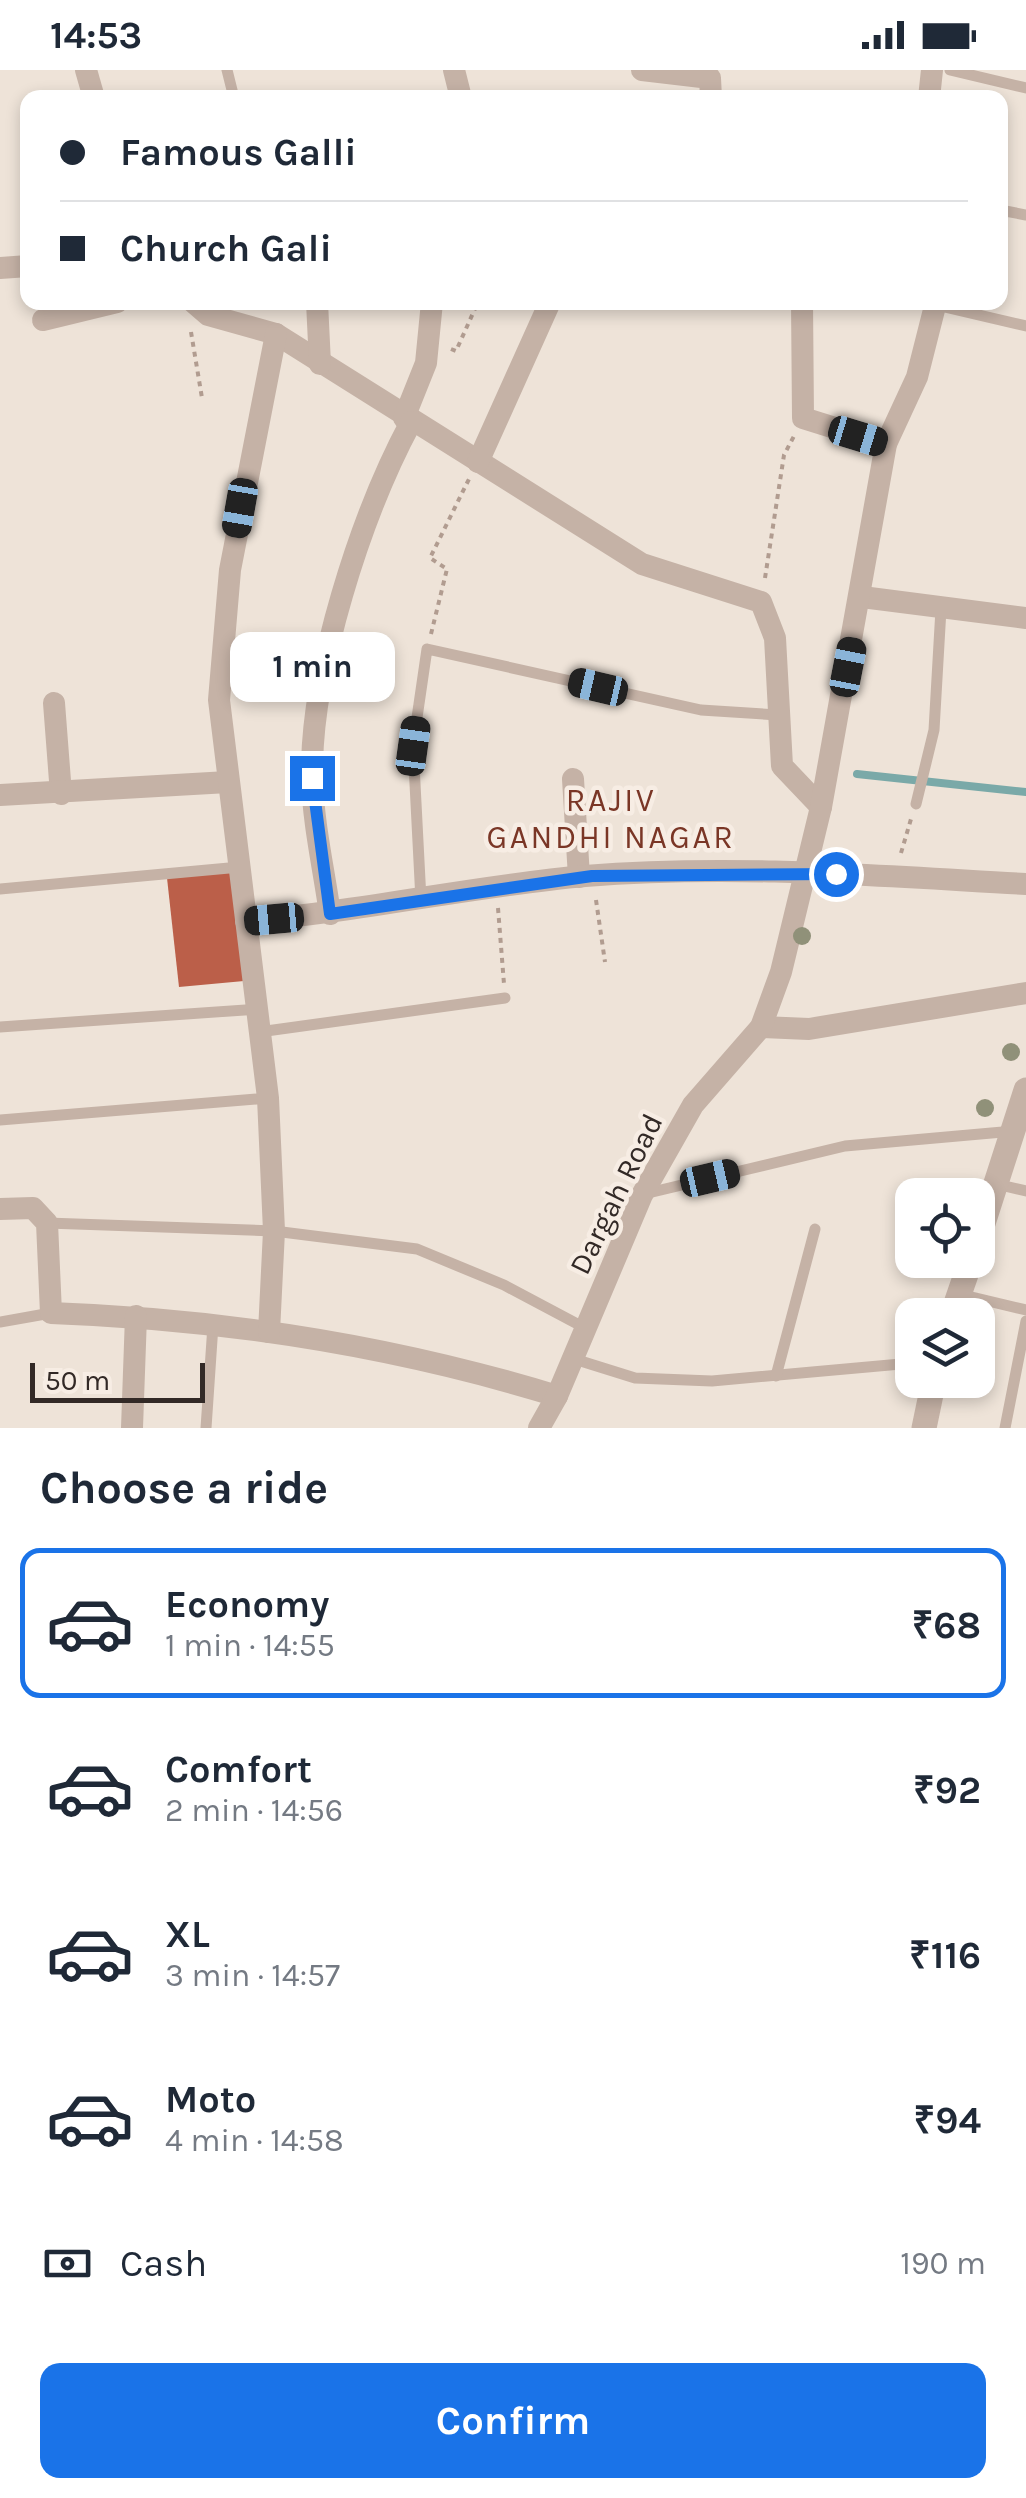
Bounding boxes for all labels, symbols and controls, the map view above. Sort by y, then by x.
text: 14:53 [50,13,142,58]
text: Famous Galli [120,130,357,175]
text: Church Gali [120,226,332,271]
car [825,413,891,459]
car [220,476,260,540]
callout: 1 min [230,633,394,703]
car [828,635,868,699]
text: 1 min [272,648,353,685]
car [565,666,631,708]
car [394,714,432,778]
route end [290,756,335,801]
district label: RAJIV GANDHI NAGAR [487,782,735,856]
route start [814,852,859,897]
car [243,901,305,937]
street label: Dargah Road [562,1108,670,1280]
car [677,1157,743,1199]
map controls [895,1178,995,1398]
button: locate [895,1178,995,1278]
button: layers [895,1298,995,1398]
scale bar [30,1358,205,1402]
text: 50 m [45,1364,110,1397]
text: Choose a ride [40,1462,328,1514]
icon: car [45,1578,135,1668]
text: Economy [165,1582,329,1627]
text: ₹68 [912,1603,981,1648]
text: 1 min · 14:55 [165,1627,335,1664]
icon: car [45,1743,135,1833]
text: Comfort [165,1747,312,1792]
text: ₹92 [913,1768,981,1813]
text: 2 min · 14:56 [165,1792,343,1829]
icon: car [45,1908,135,1998]
text: XL [165,1912,210,1957]
text: ₹116 [909,1933,981,1978]
text: 3 min · 14:57 [165,1957,340,1994]
icon: car [45,2073,135,2163]
text: Moto [165,2077,256,2122]
text: ₹94 [913,2098,981,2143]
text: 4 min · 14:58 [165,2122,344,2159]
icon: cash [40,2236,95,2291]
text: Cash [120,2241,207,2286]
text: 190 m [900,2245,986,2282]
button: Confirm [40,2363,986,2478]

